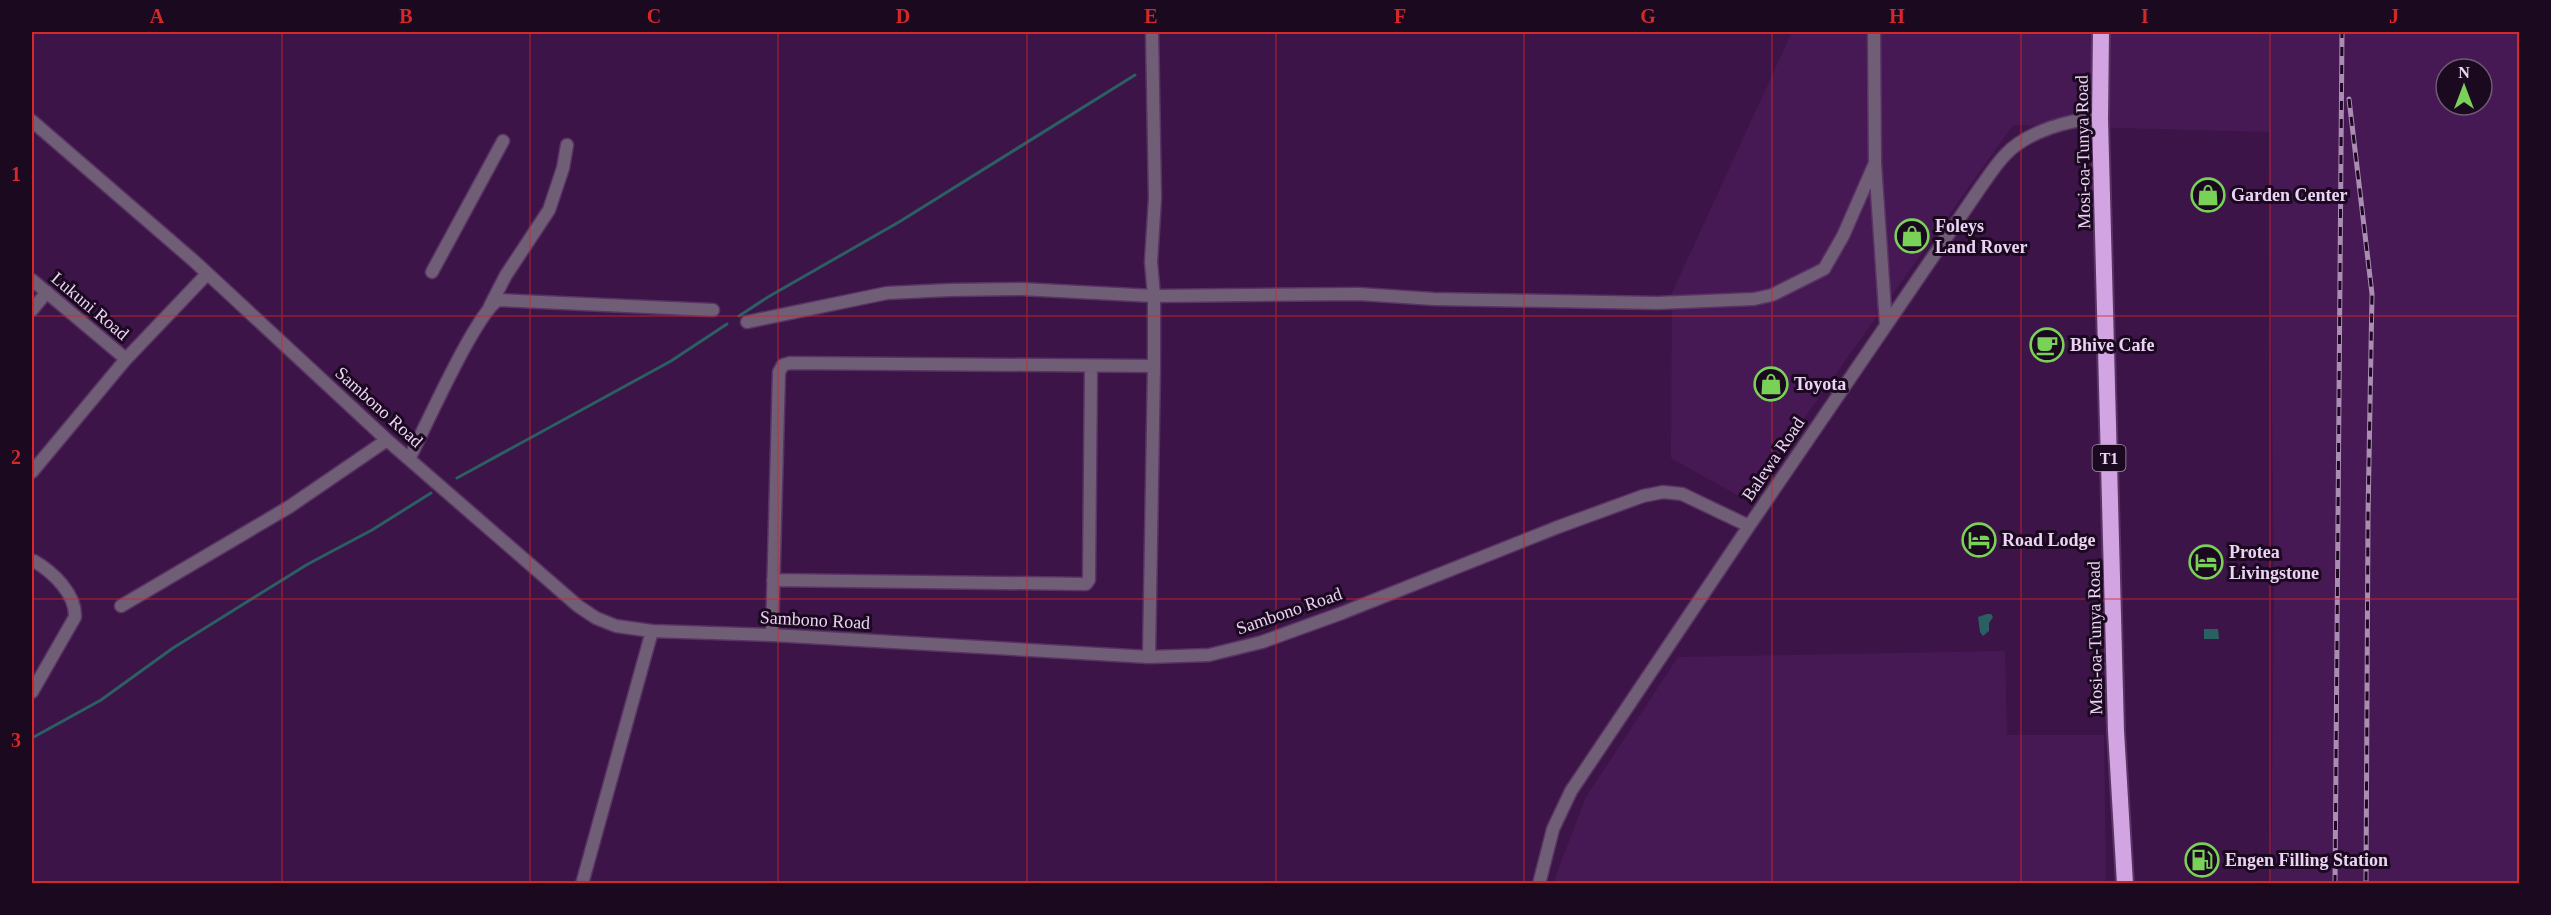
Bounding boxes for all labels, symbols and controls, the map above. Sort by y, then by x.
text: A [150,5,165,27]
text: B [399,5,413,27]
text: C [647,5,661,27]
text: D [896,5,910,27]
text: E [1144,5,1158,27]
text: F [1394,5,1406,27]
text: G [1640,5,1656,27]
text: H [1889,5,1905,27]
text: I [2141,5,2149,27]
text: J [2389,5,2399,27]
north arrow [2434,57,2494,117]
text: N [2458,64,2470,81]
street label: Mosi-oa-Tunya Road [2072,75,2094,229]
text: 1 [11,163,21,185]
shop icon: Garden Center [2190,177,2226,213]
place label: Garden Center [2231,185,2347,205]
place label: Foleys Land Rover [1935,216,2028,257]
shop icon: Foleys Land Rover [1894,218,1930,254]
street label: Lukuni Road [47,268,133,344]
cafe icon: Bhive Cafe [2029,327,2065,363]
place label: Bhive Cafe [2070,335,2155,355]
street label: Sambono Road [331,363,427,451]
shop icon: Toyota [1753,366,1789,402]
place label: Toyota [1794,374,1846,394]
street label: Balewa Road [1738,413,1808,505]
road number: T1 [2092,445,2126,471]
text: 2 [11,446,21,468]
hotel icon: Road Lodge [1961,522,1997,558]
place label: Road Lodge [2002,530,2096,550]
place label: Protea Livingstone [2229,542,2319,583]
hotel icon: Protea Livingstone [2188,544,2224,580]
street label: Mosi-oa-Tunya Road [2084,561,2106,715]
street label: Sambono Road [1234,584,1344,638]
street label: Sambono Road [759,607,871,633]
text: 3 [11,729,21,751]
fuel station icon: Engen Filling Station [2184,842,2220,878]
place label: Engen Filling Station [2225,850,2388,870]

